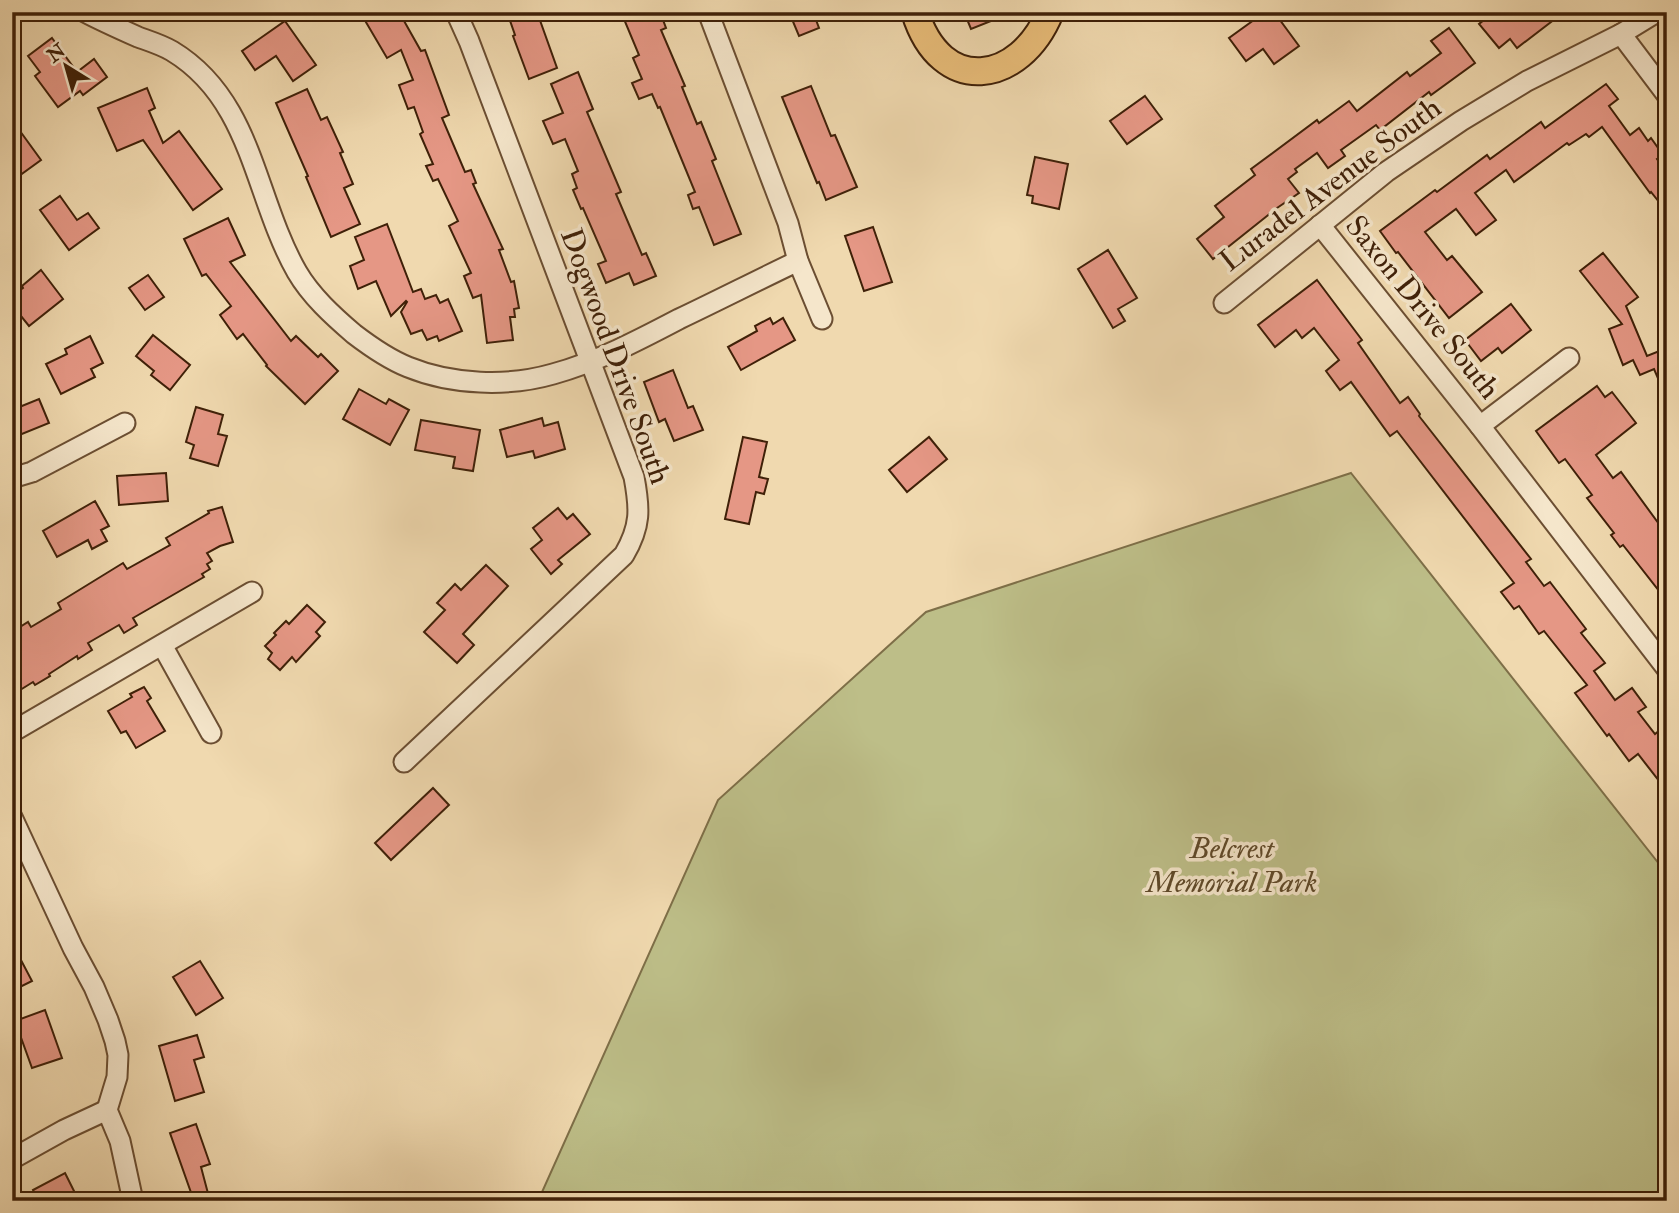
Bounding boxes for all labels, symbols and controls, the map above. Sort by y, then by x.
north arrow [32,32,102,102]
text: N [42,38,71,69]
street label: Luradel Avenue South [1212,89,1448,280]
street label: Saxon Drive South [1337,208,1508,407]
street label: Dogwood Drive South [552,223,679,489]
park label: Belcrest Memorial Park [1145,830,1317,901]

